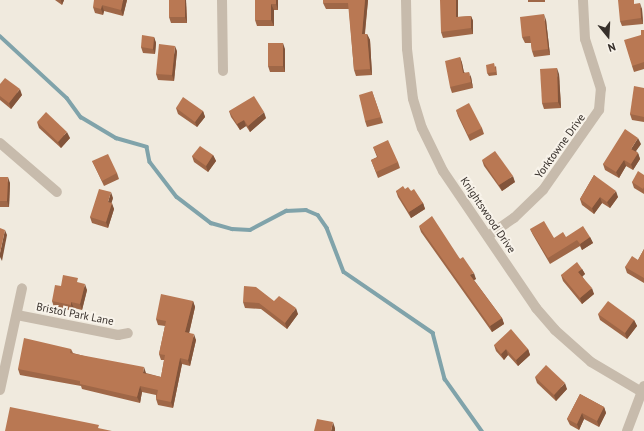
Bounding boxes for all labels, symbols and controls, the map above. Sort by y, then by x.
north arrow [588,16,628,56]
text: N [606,40,617,55]
street label: Yorktowne Drive [532,111,588,181]
street label: Knightswood Drive [458,174,518,256]
street label: Bristol Park Lane [35,300,115,328]

